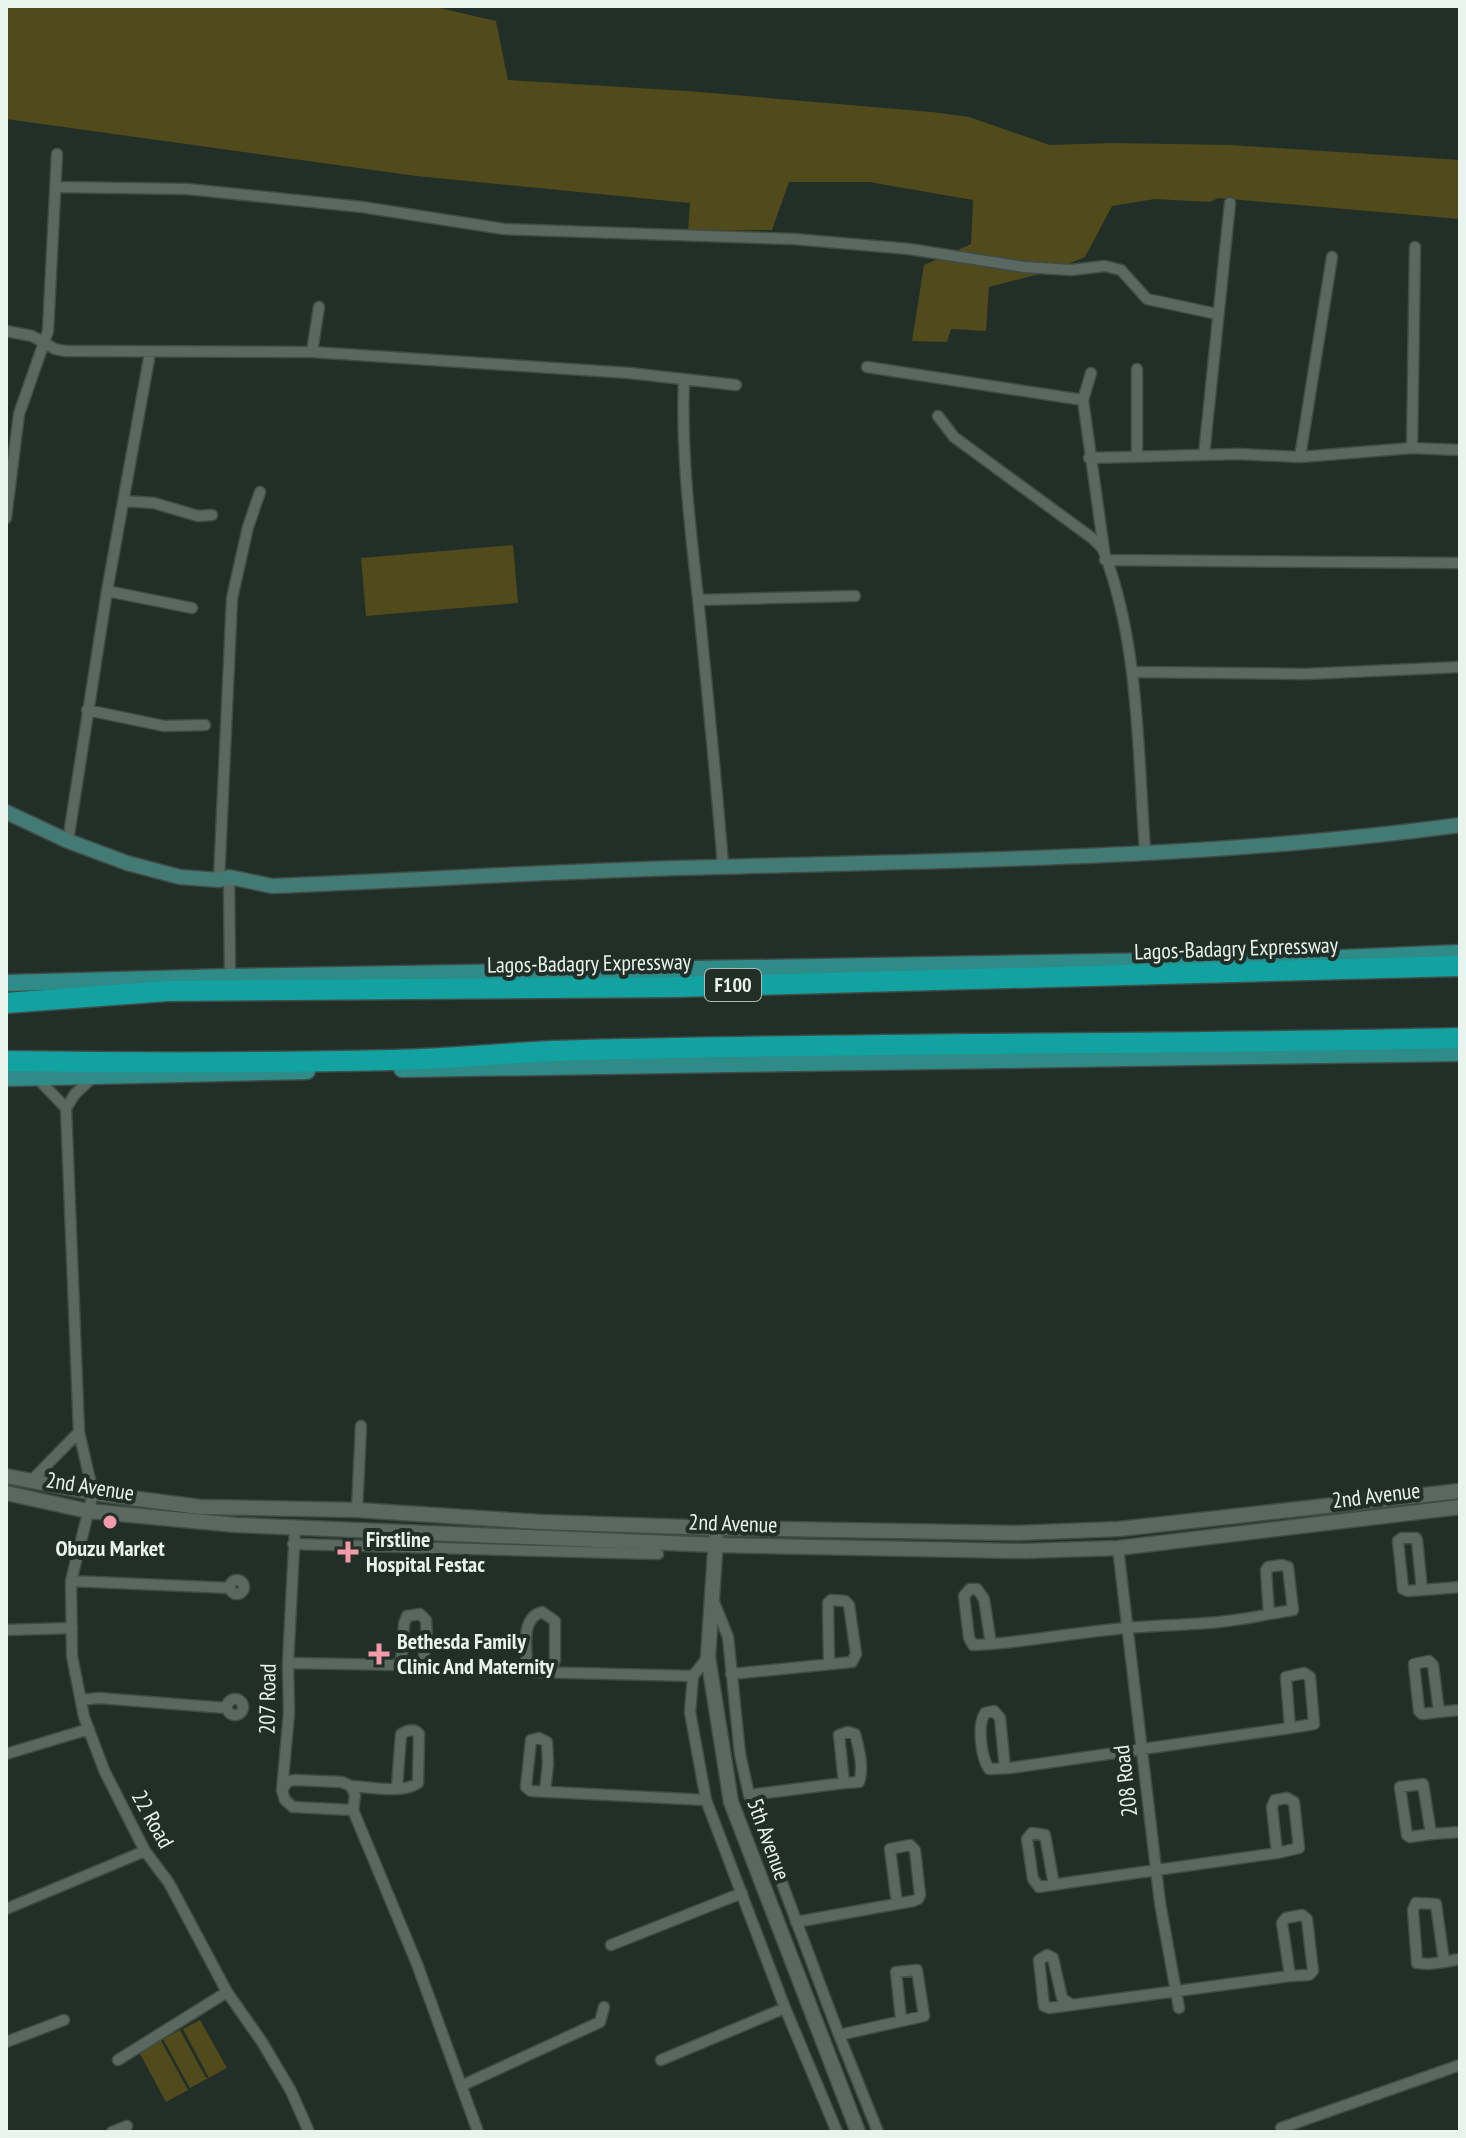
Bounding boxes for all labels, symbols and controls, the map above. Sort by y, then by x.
street label: Lagos-Badagry Expressway [1134,930,1339,966]
street label: Lagos-Badagry Expressway [487,947,692,979]
road number: F100 [705,969,761,1001]
street label: 2nd Avenue [44,1465,136,1507]
street label: 2nd Avenue [1330,1476,1422,1514]
street label: 2nd Avenue [688,1507,778,1539]
marker: Obuzu Market [101,1513,119,1531]
place label: Firstline Hospital Festac [366,1525,485,1578]
place label: Obuzu Market [55,1534,165,1562]
marker: Firstline Hospital Festac [337,1541,359,1563]
place label: Bethesda Family Clinic And Maternity [397,1627,555,1680]
marker: Bethesda Family Clinic And Maternity [368,1643,390,1665]
street label: 207 Road [252,1663,282,1735]
street label: 208 Road [1107,1744,1143,1818]
street label: 22 Road [126,1785,180,1853]
street label: 5th Avenue [741,1794,797,1884]

